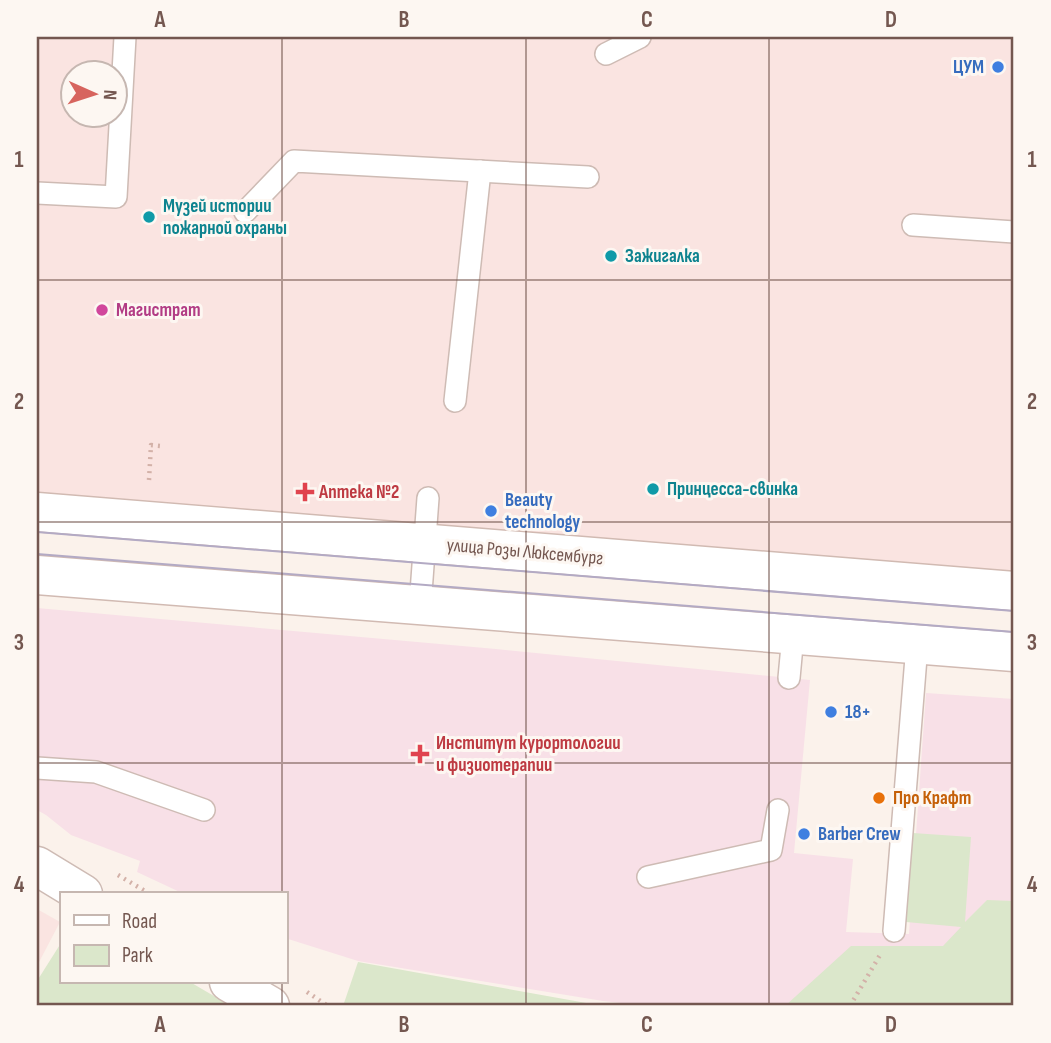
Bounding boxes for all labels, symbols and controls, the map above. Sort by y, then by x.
text: A [154,6,167,34]
text: B [399,6,410,34]
text: C [641,6,653,34]
text: D [885,6,897,34]
place label: ЦУМ [953,56,984,79]
marker: ЦУМ [990,59,1006,75]
north arrow [60,60,130,130]
text: N [98,89,121,100]
text: 1 [14,146,24,174]
text: 1 [1027,146,1037,174]
place label: Музей истории пожарной охраны [163,195,287,240]
marker: Музей истории пожарной охраны [141,209,157,225]
place label: Зажигалка [625,245,700,268]
marker: Зажигалка [603,248,619,264]
place label: Магистрат [116,299,201,322]
marker: Магистрат [94,302,110,318]
text: 2 [14,388,24,416]
text: 2 [1027,388,1037,416]
place label: Принцесса-свинка [667,478,798,501]
place label: Аптека №2 [318,481,399,504]
marker: Принцесса-свинка [645,481,661,497]
marker: Аптека №2 [297,484,313,500]
place label: Beauty technology [505,489,580,534]
marker: Beauty technology [483,503,499,519]
street label: улица Розы Люксембург [446,534,604,570]
text: 3 [14,629,24,657]
text: 3 [1027,629,1037,657]
place label: 18+ [845,701,871,724]
marker: 18+ [823,704,839,720]
place label: Институт курортологии и физиотерапии [436,732,621,777]
marker: Институт курортологии и физиотерапии [410,744,430,764]
place label: Про Крафт [893,787,971,810]
marker: Про Крафт [871,790,887,806]
place label: Barber Crew [818,823,901,846]
marker: Barber Crew [796,826,812,842]
text: 4 [14,871,25,899]
text: 4 [1027,871,1038,899]
legend [60,892,287,984]
text: Road [122,909,157,934]
text: Park [122,943,153,968]
text: A [154,1011,167,1039]
text: B [399,1011,410,1039]
text: C [641,1011,653,1039]
text: D [885,1011,897,1039]

